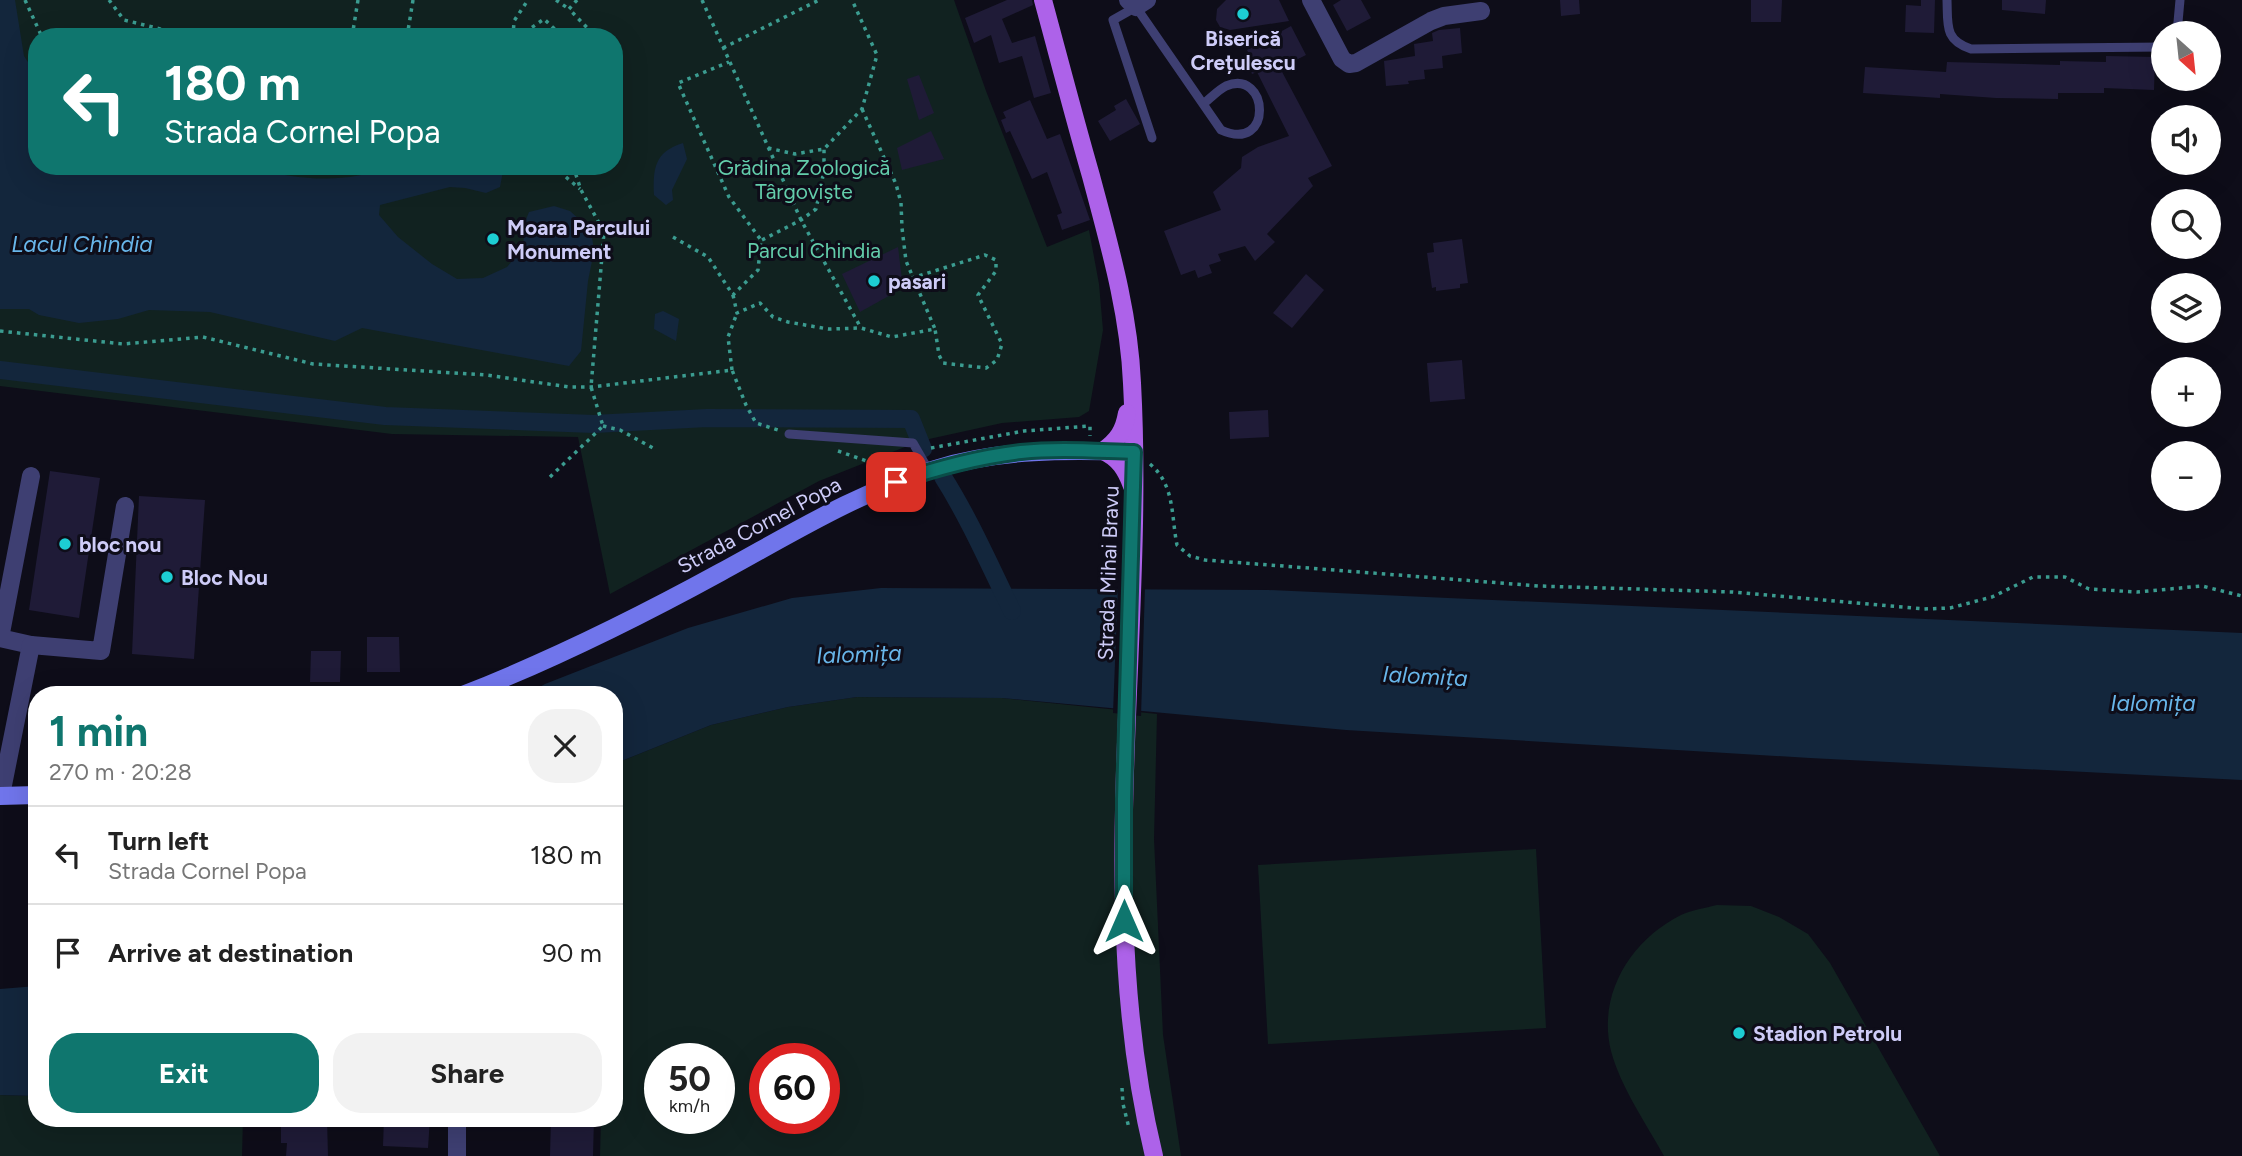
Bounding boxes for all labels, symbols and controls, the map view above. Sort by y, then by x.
marker: Biserică Crețulescu [1235,6,1251,22]
north arrow [2151,21,2221,91]
map controls [2151,21,2221,511]
place label: Biserică Crețulescu [1190,26,1296,75]
text: 180 m [164,53,301,112]
icon: left [49,56,140,147]
button: sound [2151,105,2221,175]
text: Strada Cornel Popa [164,113,441,151]
park label: Grădina Zoologică Târgoviște [718,155,890,204]
button: search [2151,189,2221,259]
place label: Moara Parcului Monument [507,215,650,264]
water label: Lacul Chindia [11,230,153,258]
marker: Moara Parcului Monument [485,231,501,247]
park label: Parcul Chindia [747,238,881,263]
place label: pasari [888,269,946,294]
marker: pasari [866,273,882,289]
button: layers [2151,273,2221,343]
button: + [2151,357,2221,427]
button: − [2151,441,2221,511]
pin [866,452,926,512]
icon: arrive [877,463,915,501]
street label: Strada Cornel Popa [673,471,845,579]
street label: Strada Mihai Bravu [1092,485,1124,661]
place label: bloc nou [79,532,161,557]
marker: bloc nou [57,536,73,552]
place label: Bloc Nou [181,565,268,590]
marker: Bloc Nou [159,569,175,585]
water label: Ialomița [816,639,902,669]
water label: Ialomița [1382,660,1468,692]
water label: Ialomița [2110,689,2196,717]
text: 1 min [49,706,148,757]
button: close [528,709,602,783]
text: 270 m · 20:28 [49,758,192,786]
text: Turn left [108,825,209,857]
icon: left [49,836,87,874]
text: 180 m [530,839,602,871]
text: Strada Cornel Popa [108,857,307,885]
position arrow [1087,884,1161,958]
icon: arrive [49,934,87,972]
text: Arrive at destination [108,937,353,969]
text: 90 m [542,937,602,969]
place label: Stadion Petrolu [1753,1021,1902,1046]
marker: Stadion Petrolu [1731,1025,1747,1041]
button: Exit [49,1033,319,1113]
button: Share [333,1033,602,1113]
speed limit sign: 60 [749,1043,840,1134]
text: 50 [668,1058,711,1100]
text: km/h [669,1095,710,1117]

